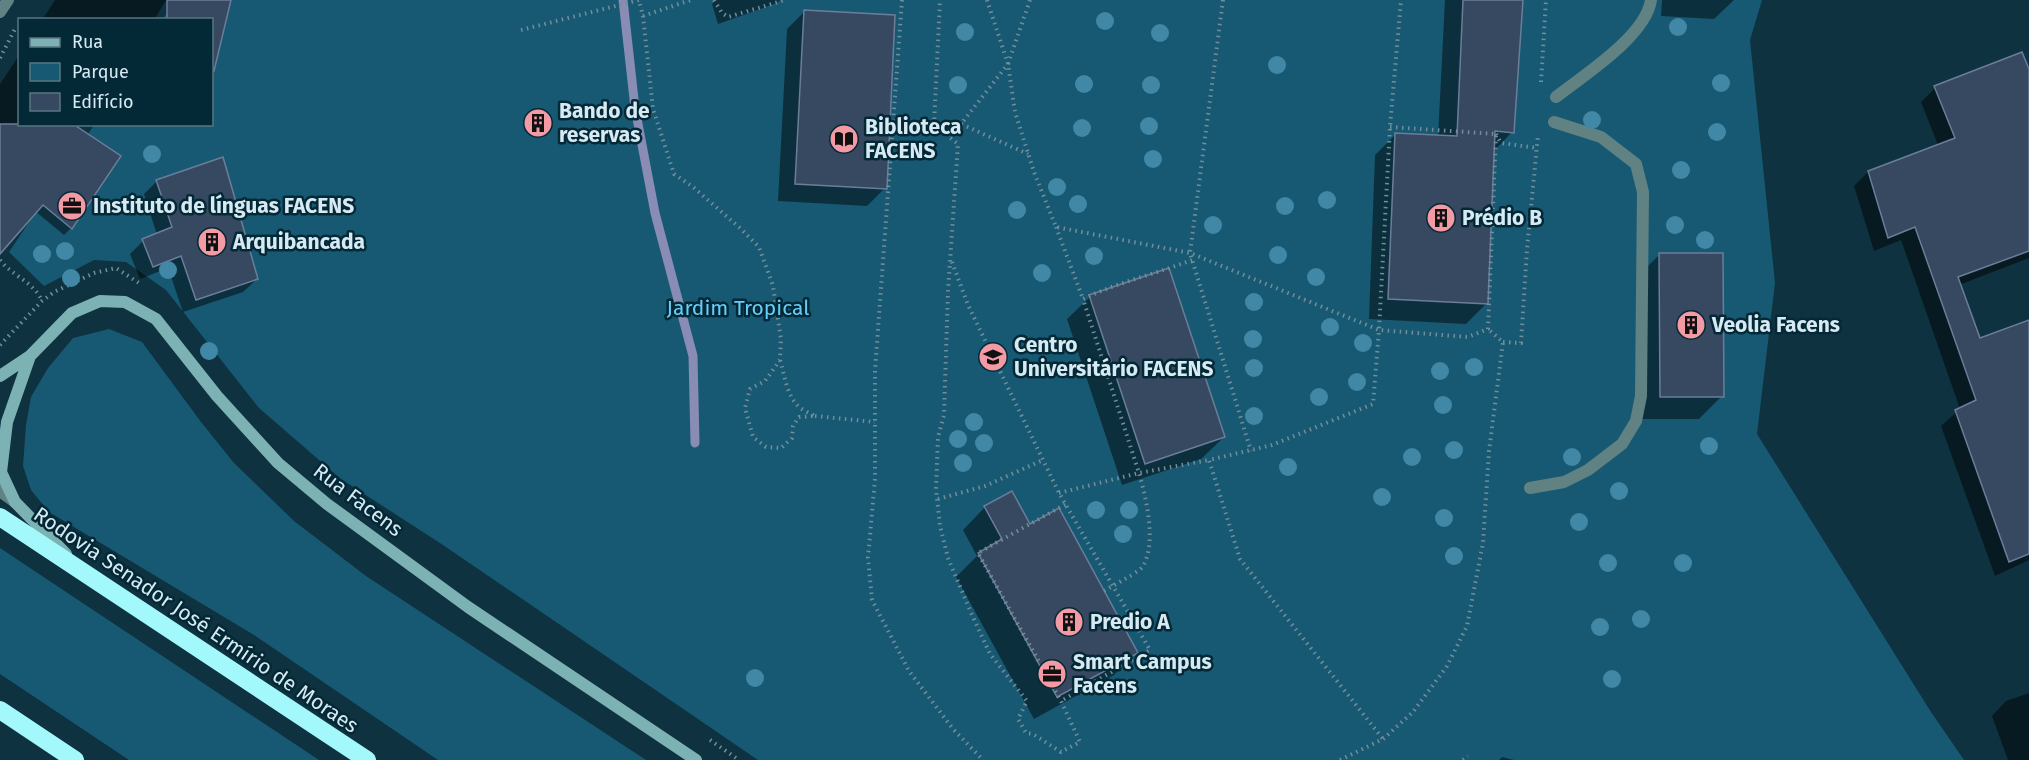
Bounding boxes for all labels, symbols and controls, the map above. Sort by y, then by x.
legend [18,18,213,126]
text: Rua [72,31,103,53]
text: Parque [72,61,129,83]
text: Edifício [72,91,134,113]
place label: Bando de reservas [559,98,650,148]
building icon: Bando de reservas [522,107,554,139]
place label: Biblioteca FACENS [865,114,962,164]
library icon: Biblioteca FACENS [828,123,860,155]
office icon: Instituto de línguas FACENS [56,190,88,222]
place label: Instituto de línguas FACENS [93,193,354,219]
building icon: Prédio B [1425,202,1457,234]
place label: Prédio B [1462,205,1542,231]
building icon: Arquibancada [196,226,228,258]
place label: Arquibancada [232,229,365,255]
park label: Jardim Tropical [667,295,809,321]
building icon: Veolia Facens [1675,309,1707,341]
place label: Veolia Facens [1711,312,1840,338]
place label: Centro Universitário FACENS [1014,332,1214,382]
school or university icon: Centro Universitário FACENS [977,341,1009,373]
street label: Rua Facens [308,458,408,542]
street label: Rodovia Senador José Ermírio de Moraes [29,501,364,739]
building icon: Predio A [1053,606,1085,638]
place label: Predio A [1090,609,1170,635]
place label: Smart Campus Facens [1073,649,1212,699]
office icon: Smart Campus Facens [1036,658,1068,690]

